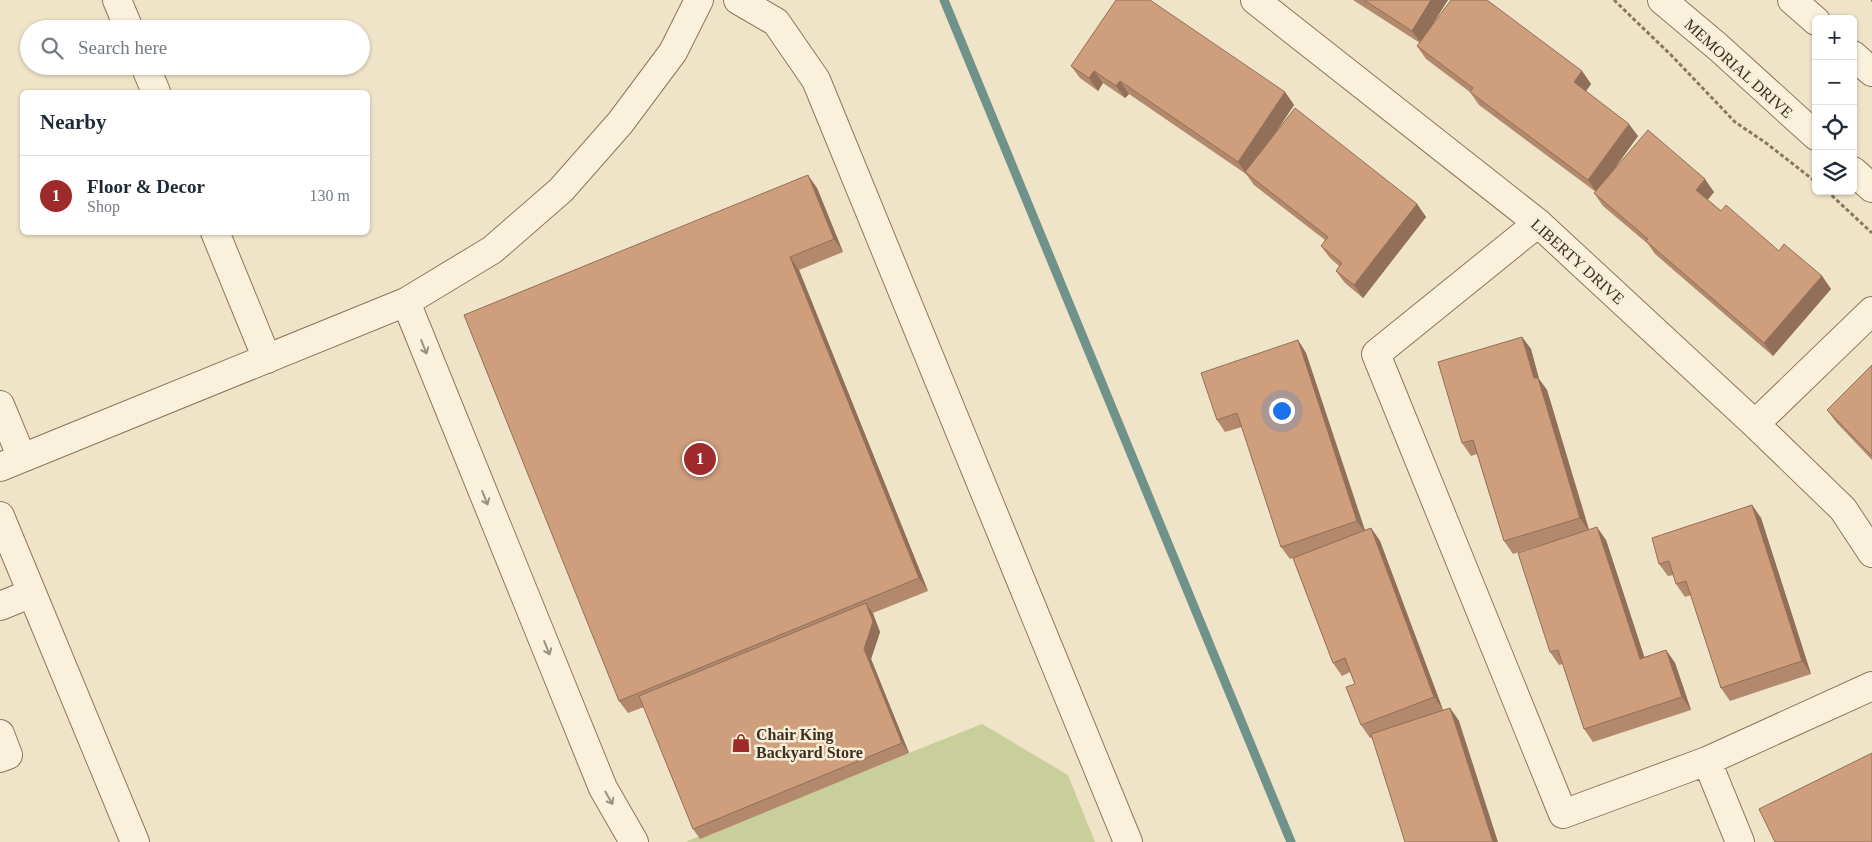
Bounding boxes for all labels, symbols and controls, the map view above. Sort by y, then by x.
street label: MEMORIAL DRIVE [1681,15,1796,121]
map controls [1812,15,1857,195]
button: + [1812,15,1857,60]
search box [20,20,370,75]
icon: search [38,34,66,62]
text: Search here [78,37,167,58]
button: − [1812,60,1857,105]
button: locate [1812,105,1857,150]
text: Nearby [40,110,107,134]
button: layers [1812,150,1857,195]
text: Floor & Decor [87,176,205,197]
text: 1 [52,187,60,204]
text: 130 m [310,187,350,204]
text: Shop [87,198,120,215]
street label: LIBERTY DRIVE [1528,215,1628,307]
one-way arrow [420,339,430,354]
your location [1269,398,1295,424]
pin: 1 [684,440,716,478]
one-way arrow [481,490,491,505]
one-way arrow [543,641,552,656]
place label: Chair King Backyard Store [756,726,863,762]
shop icon: Chair King Backyard Store [730,732,752,754]
one-way arrow [604,791,614,806]

